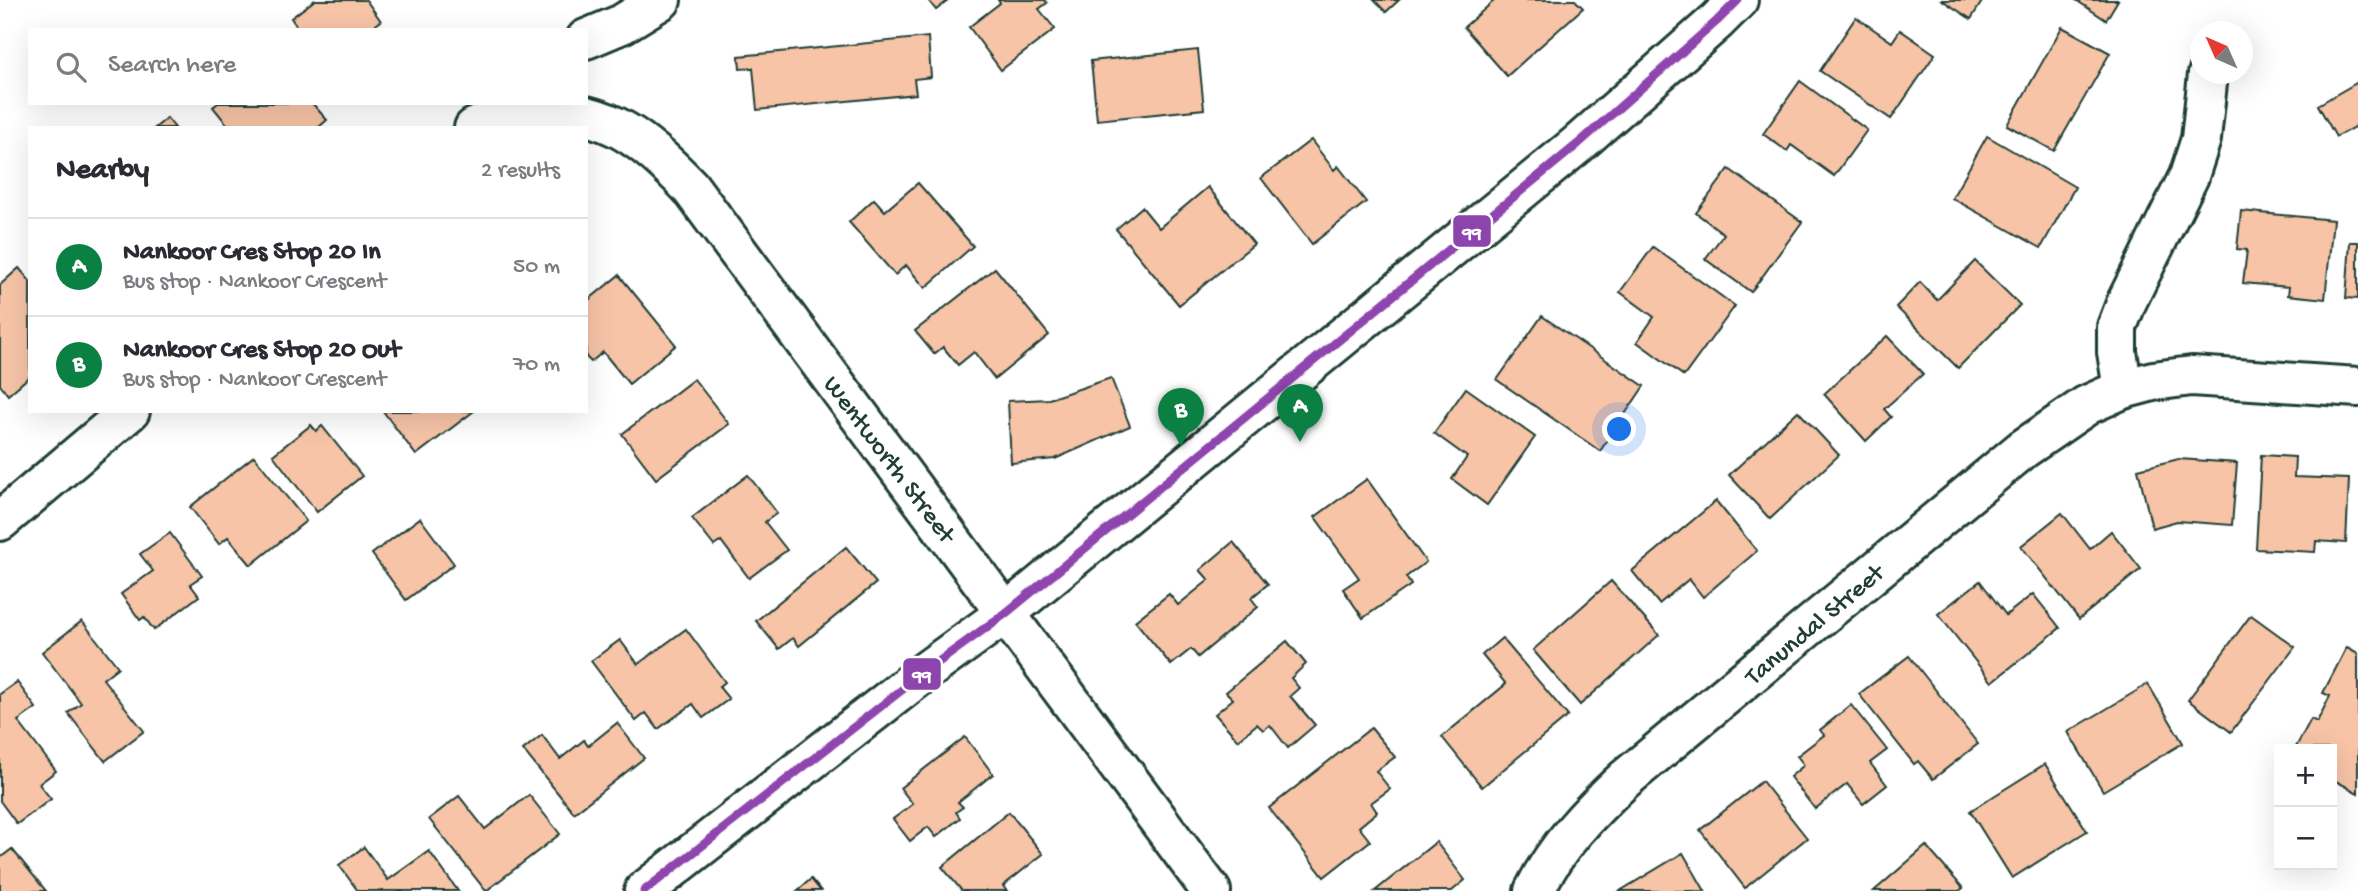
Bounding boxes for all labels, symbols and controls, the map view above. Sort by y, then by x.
north arrow [2190,21,2253,84]
search box [28,28,588,105]
icon: search [52,48,90,86]
text: Search here [108,51,236,82]
text: Nearby [56,154,149,189]
text: 2 results [481,158,560,185]
line badge: 99 [1452,214,1492,248]
text: 99 [1461,223,1482,246]
text: Nankoor Cres Stop 20 In [123,238,381,269]
text: A [72,254,86,281]
text: 50 m [513,254,560,281]
text: Bus stop · Nankoor Crescent [123,269,386,296]
text: Nankoor Cres Stop 20 Out [123,336,400,367]
text: B [73,352,85,379]
text: 70 m [513,352,560,379]
text: Bus stop · Nankoor Crescent [123,367,386,394]
street label: Wentworth Street [814,371,962,552]
pin: A [1277,384,1323,442]
pin: B [1158,388,1204,446]
your location [1602,412,1636,446]
street label: Tanundal Street [1738,558,1894,695]
line badge: 99 [902,657,942,691]
text: 99 [911,666,932,689]
map controls [2274,744,2337,870]
button: + [2274,744,2337,807]
button: − [2274,807,2337,870]

